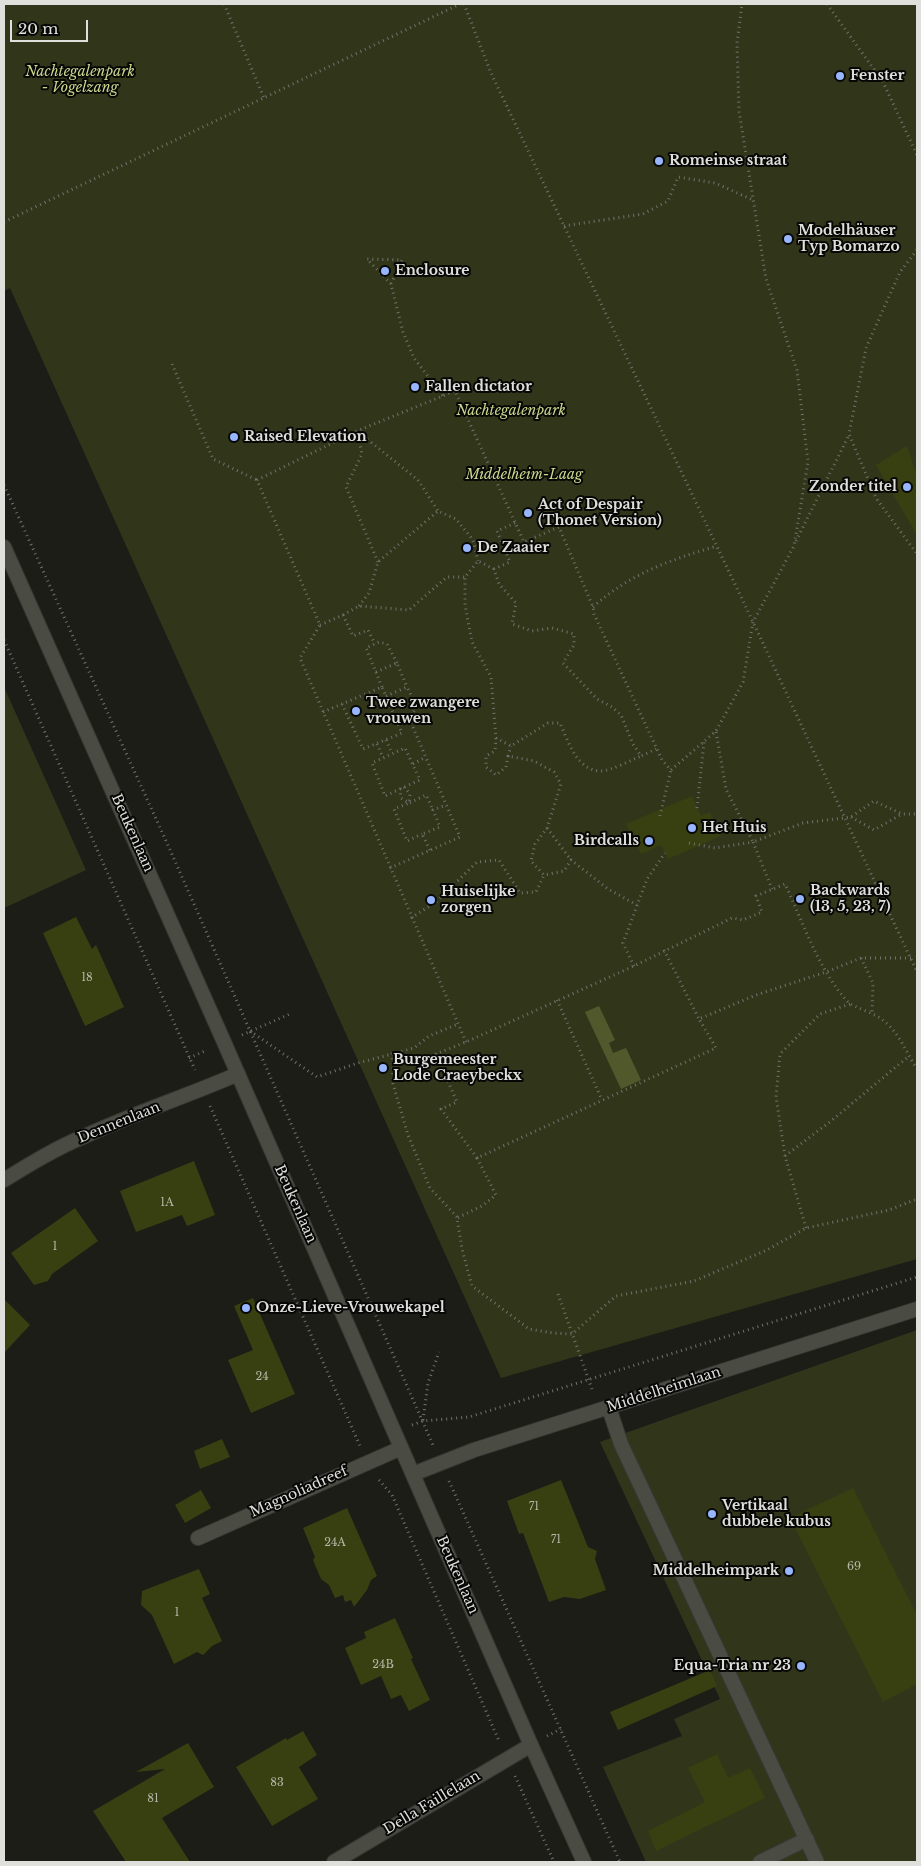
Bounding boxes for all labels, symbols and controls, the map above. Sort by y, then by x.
scale bar [12,10,90,42]
text: 20 m [18,19,58,38]
park label: Nachtegalenpark - Vogelzang [25,64,135,96]
place label: Fenster [850,68,905,84]
marker: Fenster [834,70,846,82]
place label: Romeinse straat [669,153,787,169]
marker: Romeinse straat [653,155,665,167]
place label: Modelhäuser Typ Bomarzo [798,223,900,256]
marker: Modelhäuser Typ Bomarzo [782,233,794,245]
place label: Enclosure [395,263,470,279]
marker: Enclosure [379,265,391,277]
place label: Fallen dictator [425,379,532,395]
marker: Fallen dictator [409,381,421,393]
park label: Nachtegalenpark [456,403,566,419]
place label: Raised Elevation [244,429,367,445]
marker: Raised Elevation [228,431,240,443]
park label: Middelheim-Laag [465,467,583,483]
place label: Zonder titel [809,479,897,495]
marker: Zonder titel [901,481,913,493]
place label: Act of Despair (Thonet Version) [538,497,662,530]
marker: Act of Despair (Thonet Version) [522,507,534,519]
place label: De Zaaier [477,540,549,556]
marker: De Zaaier [461,542,473,554]
place label: Twee zwangere vrouwen [366,695,480,728]
marker: Twee zwangere vrouwen [350,705,362,717]
street label: Beukenlaan [107,791,157,875]
place label: Het Huis [702,820,767,836]
marker: Het Huis [686,822,698,834]
place label: Birdcalls [574,833,639,849]
marker: Birdcalls [643,835,655,847]
place label: Backwards (13, 5, 23, 7) [810,883,891,916]
place label: Huiselijke zorgen [441,884,515,916]
marker: Backwards (13, 5, 23, 7) [794,893,806,905]
marker: Huiselijke zorgen [425,894,437,906]
house number: 18 [81,971,93,985]
place label: Burgemeester Lode Craeybeckx [393,1052,522,1084]
marker: Burgemeester Lode Craeybeckx [377,1062,389,1074]
street label: Dennenlaan [75,1099,163,1147]
street label: Beukenlaan [270,1162,320,1246]
house number: 1A [160,1196,174,1210]
house number: 1 [53,1240,57,1254]
place label: Onze-Lieve-Vrouwekapel [256,1300,445,1316]
marker: Onze-Lieve-Vrouwekapel [240,1302,252,1314]
street label: Middelheimlaan [605,1364,723,1416]
house number: 24 [255,1370,269,1384]
street label: Magnoliadreef [248,1463,350,1521]
place label: Vertikaal dubbele kubus [722,1498,831,1530]
house number: 71 [529,1500,539,1514]
marker: Vertikaal dubbele kubus [706,1508,718,1520]
street label: Beukenlaan [432,1533,482,1617]
house number: 71 [551,1533,561,1547]
house number: 24A [324,1536,346,1550]
house number: 69 [847,1560,861,1574]
place label: Middelheimpark [653,1563,779,1579]
marker: Middelheimpark [783,1565,795,1577]
house number: 1 [175,1606,179,1620]
house number: 24B [372,1658,394,1672]
place label: Equa-Tria nr 23 [674,1658,791,1674]
marker: Equa-Tria nr 23 [795,1660,807,1672]
street label: Della Faillelaan [381,1768,483,1838]
house number: 83 [270,1776,284,1790]
house number: 81 [147,1792,159,1806]

